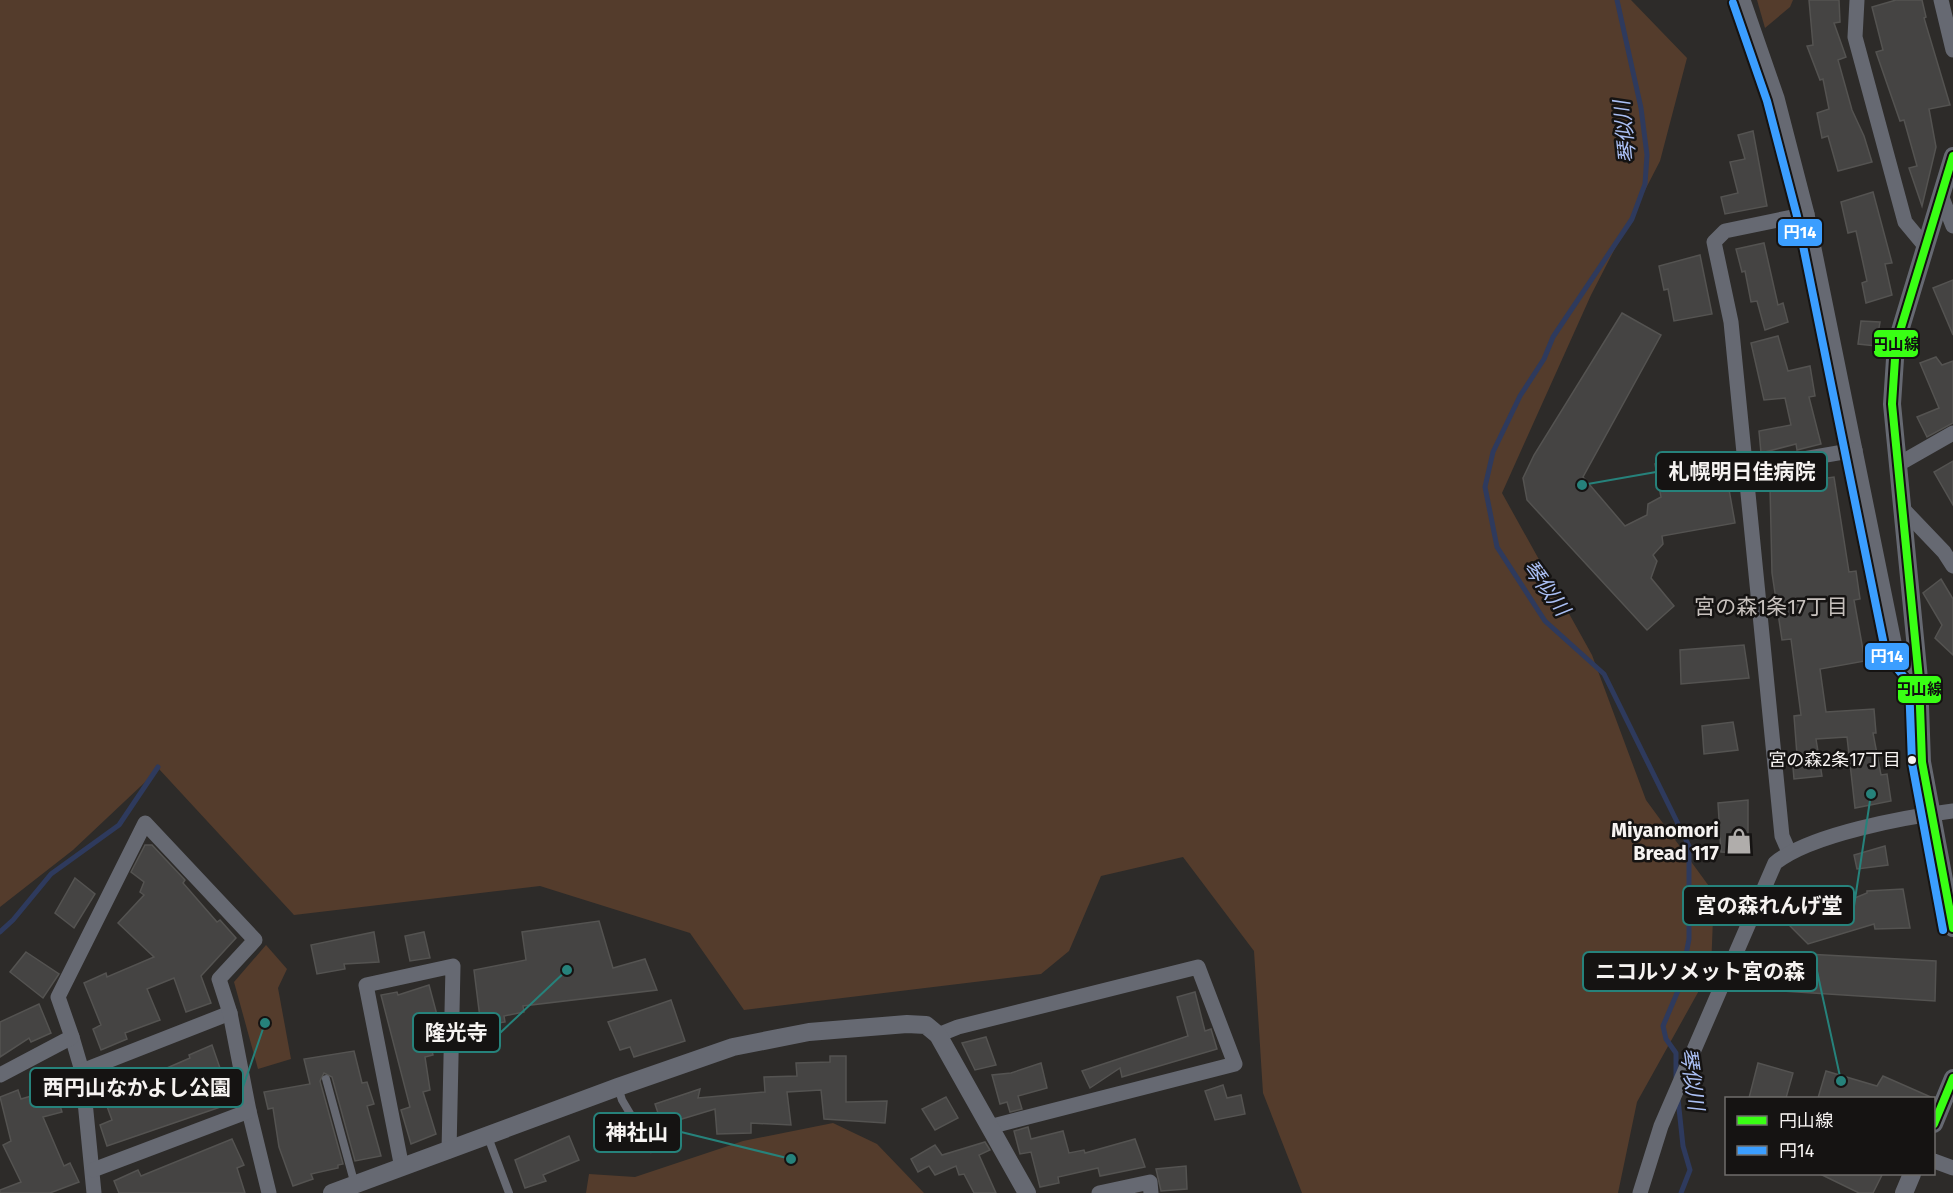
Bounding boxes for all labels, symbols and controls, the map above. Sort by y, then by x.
water label: 琴似川 [1609,97,1641,165]
line badge: 円14 [1777,218,1823,247]
text: 円14 [1784,223,1816,242]
line badge: 円山線 [1873,329,1919,358]
text: 円山線 [1872,335,1920,354]
callout: 札幌明日佳病院 [1656,452,1827,491]
text: 札幌明日佳病院 [1669,459,1816,485]
water label: 琴似川 [1517,555,1576,623]
district label: 宮の森1条17丁目 [1694,594,1848,620]
line badge: 円14 [1864,642,1910,671]
text: 円14 [1871,647,1903,666]
line badge: 円山線 [1897,675,1942,704]
text: 円山線 [1895,680,1943,699]
place label: 宮の森2条17丁目 [1768,749,1901,771]
marker: 宮の森2条17丁目 [1906,754,1918,766]
place label: Miyanomori Bread 117 [1611,818,1719,865]
shop icon: Miyanomori Bread 117 [1724,826,1754,856]
callout: 宮の森れんげ堂 [1683,886,1854,925]
text: 宮の森れんげ堂 [1696,893,1843,919]
callout: ニコルソメット宮の森 [1583,952,1817,991]
text: ニコルソメット宮の森 [1595,959,1805,985]
callout: 隆光寺 [413,1013,500,1052]
text: 隆光寺 [425,1020,488,1046]
water label: 琴似川 [1675,1046,1710,1114]
callout: 西円山なかよし公園 [30,1068,243,1107]
text: 西円山なかよし公園 [43,1075,231,1101]
legend [1725,1097,1935,1175]
text: 円山線 [1779,1110,1833,1132]
callout: 神社山 [594,1113,681,1152]
text: 神社山 [606,1120,669,1146]
text: 円14 [1779,1140,1815,1162]

